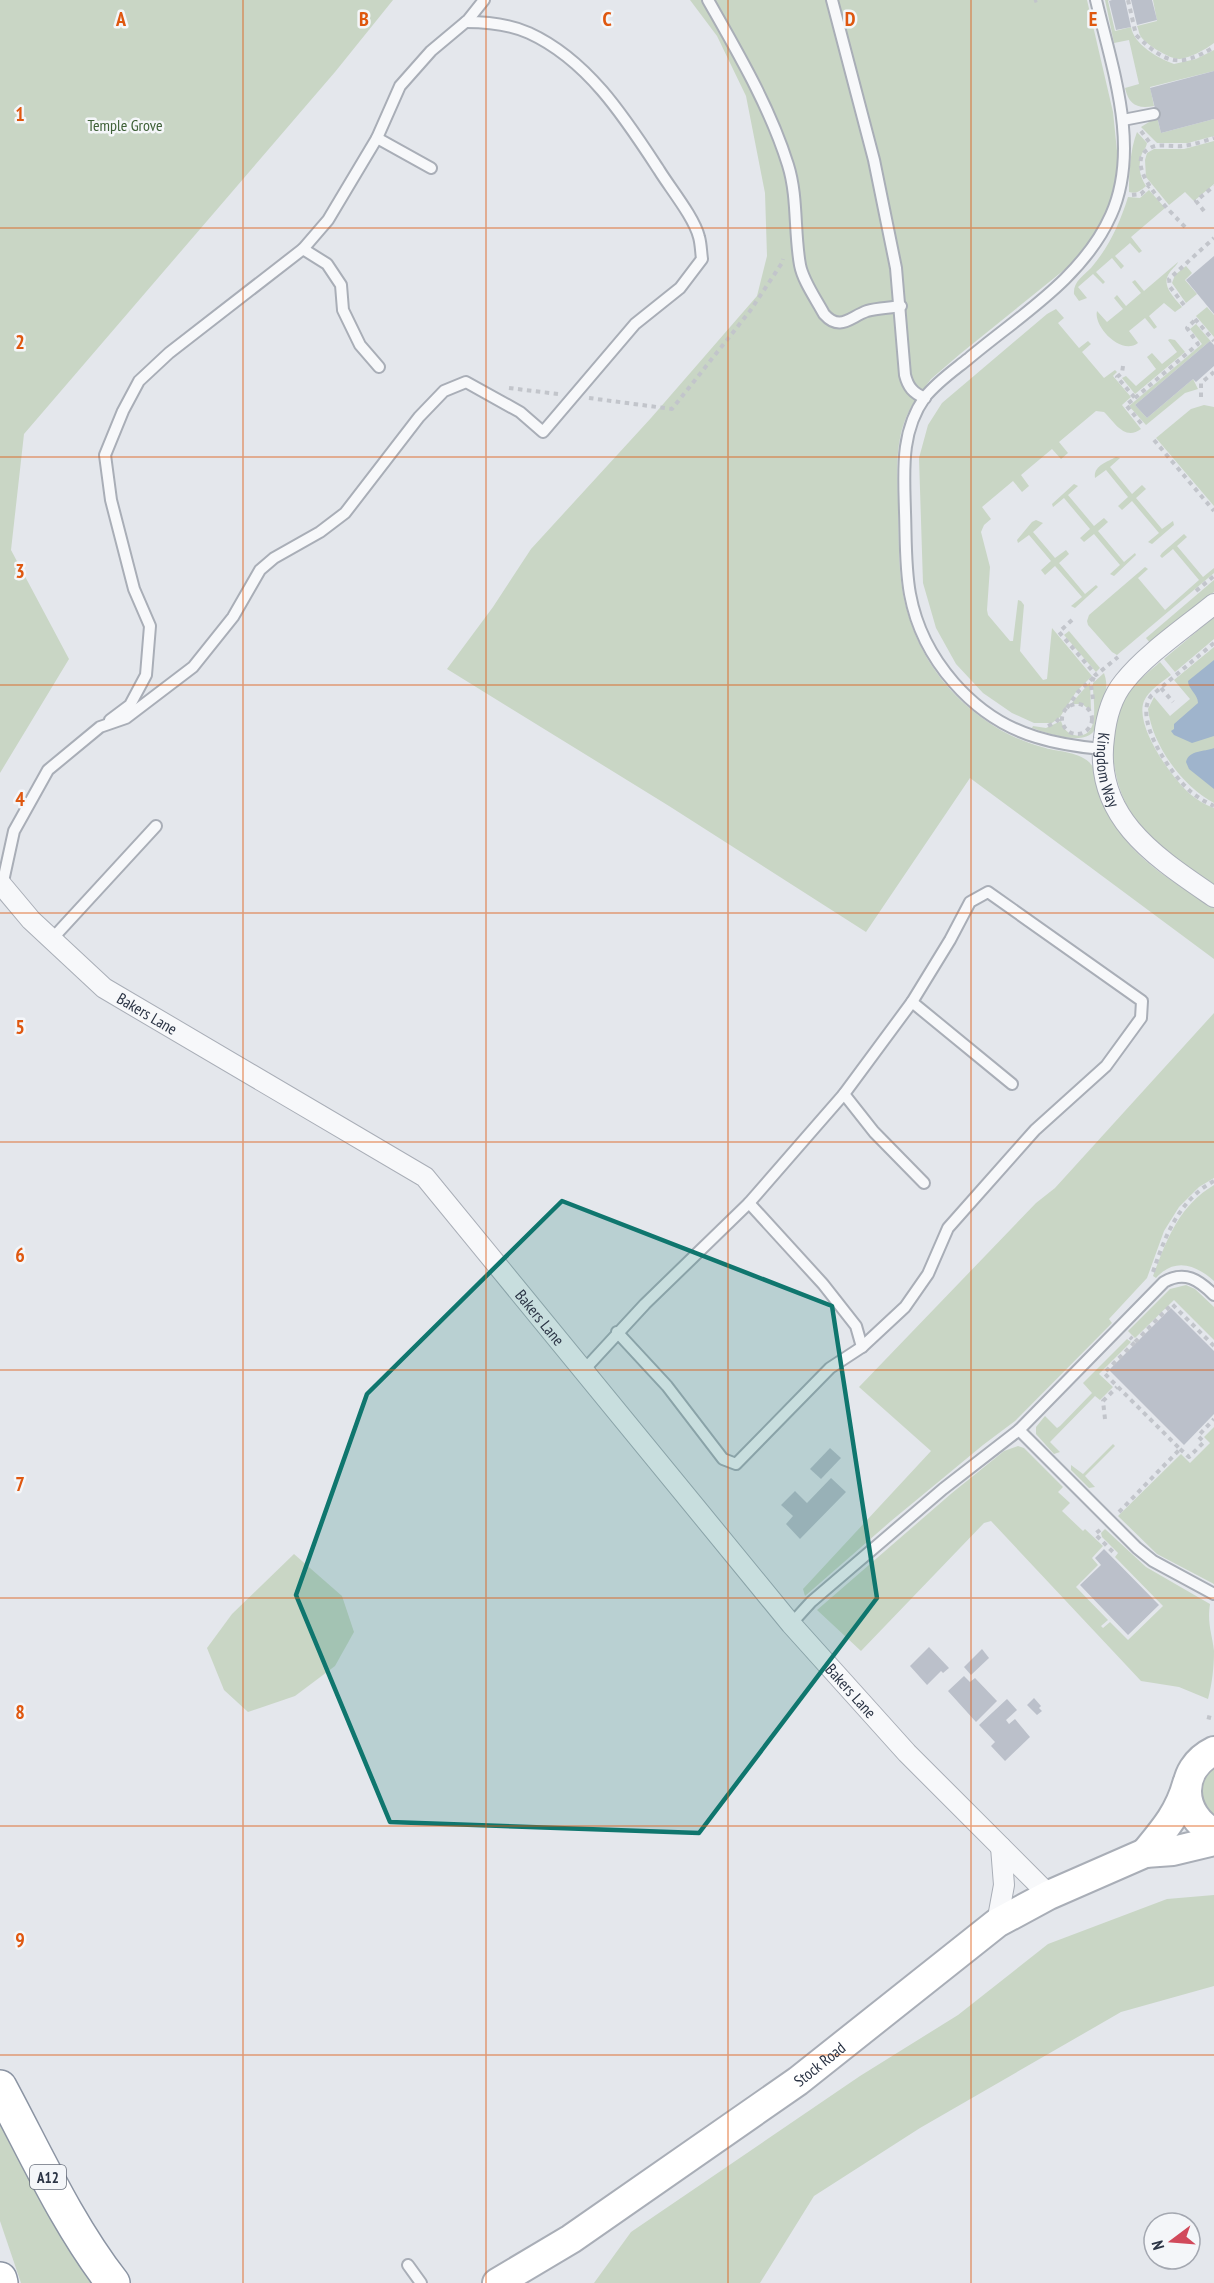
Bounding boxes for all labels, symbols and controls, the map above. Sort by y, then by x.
text: A [115,6,127,32]
text: B [359,6,369,32]
text: C [602,6,612,32]
text: D [845,6,856,32]
text: E [1089,6,1097,32]
text: 1 [15,101,25,127]
park label: Temple Grove [87,115,163,135]
text: 2 [15,329,25,355]
text: 3 [15,558,25,584]
street label: Kingdom Way [1093,732,1124,810]
text: 4 [15,786,25,812]
street label: Bakers Lane [113,988,181,1039]
text: 5 [15,1014,25,1040]
text: 6 [15,1242,25,1268]
street label: Bakers Lane [511,1285,569,1349]
text: 7 [15,1471,25,1497]
street label: Bakers Lane [821,1659,881,1722]
text: 8 [15,1699,25,1725]
text: 9 [15,1927,25,1953]
street label: Stock Road [790,2037,849,2091]
road number: A12 [30,2165,66,2189]
north arrow [1142,2211,1202,2271]
text: N [1147,2238,1168,2252]

